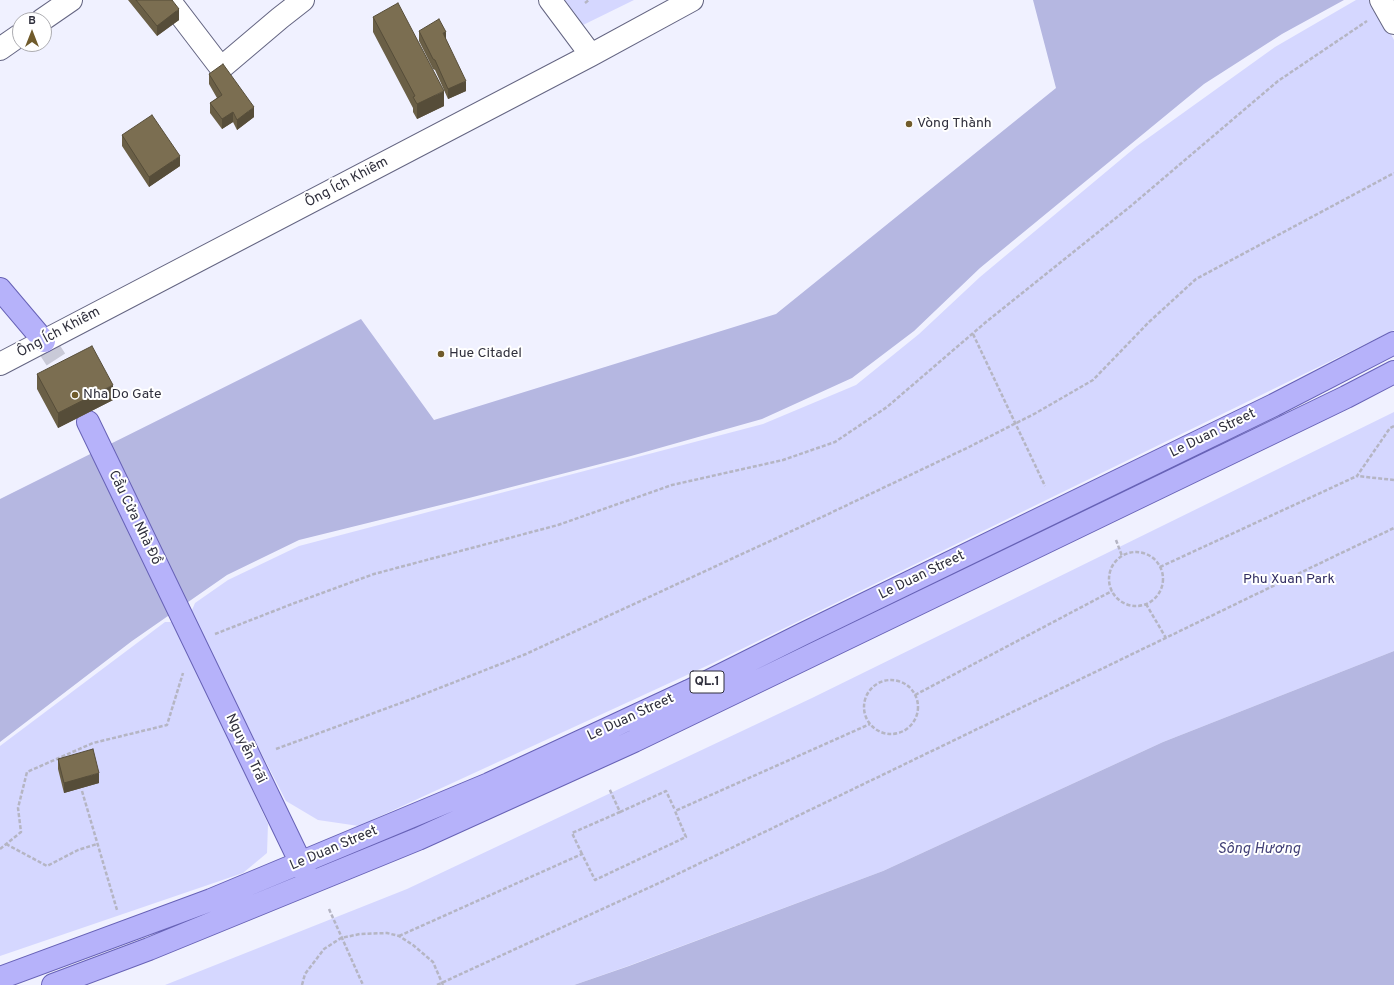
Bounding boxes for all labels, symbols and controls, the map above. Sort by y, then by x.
north arrow [12,12,52,52]
text: B [28,14,36,28]
place label: Vòng Thành [917,116,992,132]
marker: Vòng Thành [904,119,914,129]
street label: Ông Ích Khiêm [303,154,391,212]
street label: Ông Ích Khiêm [15,304,103,362]
place label: Hue Citadel [449,346,522,362]
marker: Hue Citadel [436,349,446,359]
place label: Nha Do Gate [83,387,161,403]
marker: Nha Do Gate [70,390,80,400]
street label: Le Duan Street [1167,406,1259,462]
street label: Cầu Cửa Nhà Đồ [104,468,164,568]
street label: Le Duan Street [876,548,968,604]
park label: Phu Xuan Park [1243,572,1335,588]
road number: QL.1 [690,671,724,693]
street label: Le Duan Street [585,691,677,745]
street label: Nguyễn Trãi [221,711,269,787]
street label: Le Duan Street [288,823,380,875]
water label: Sông Hương [1218,841,1300,859]

